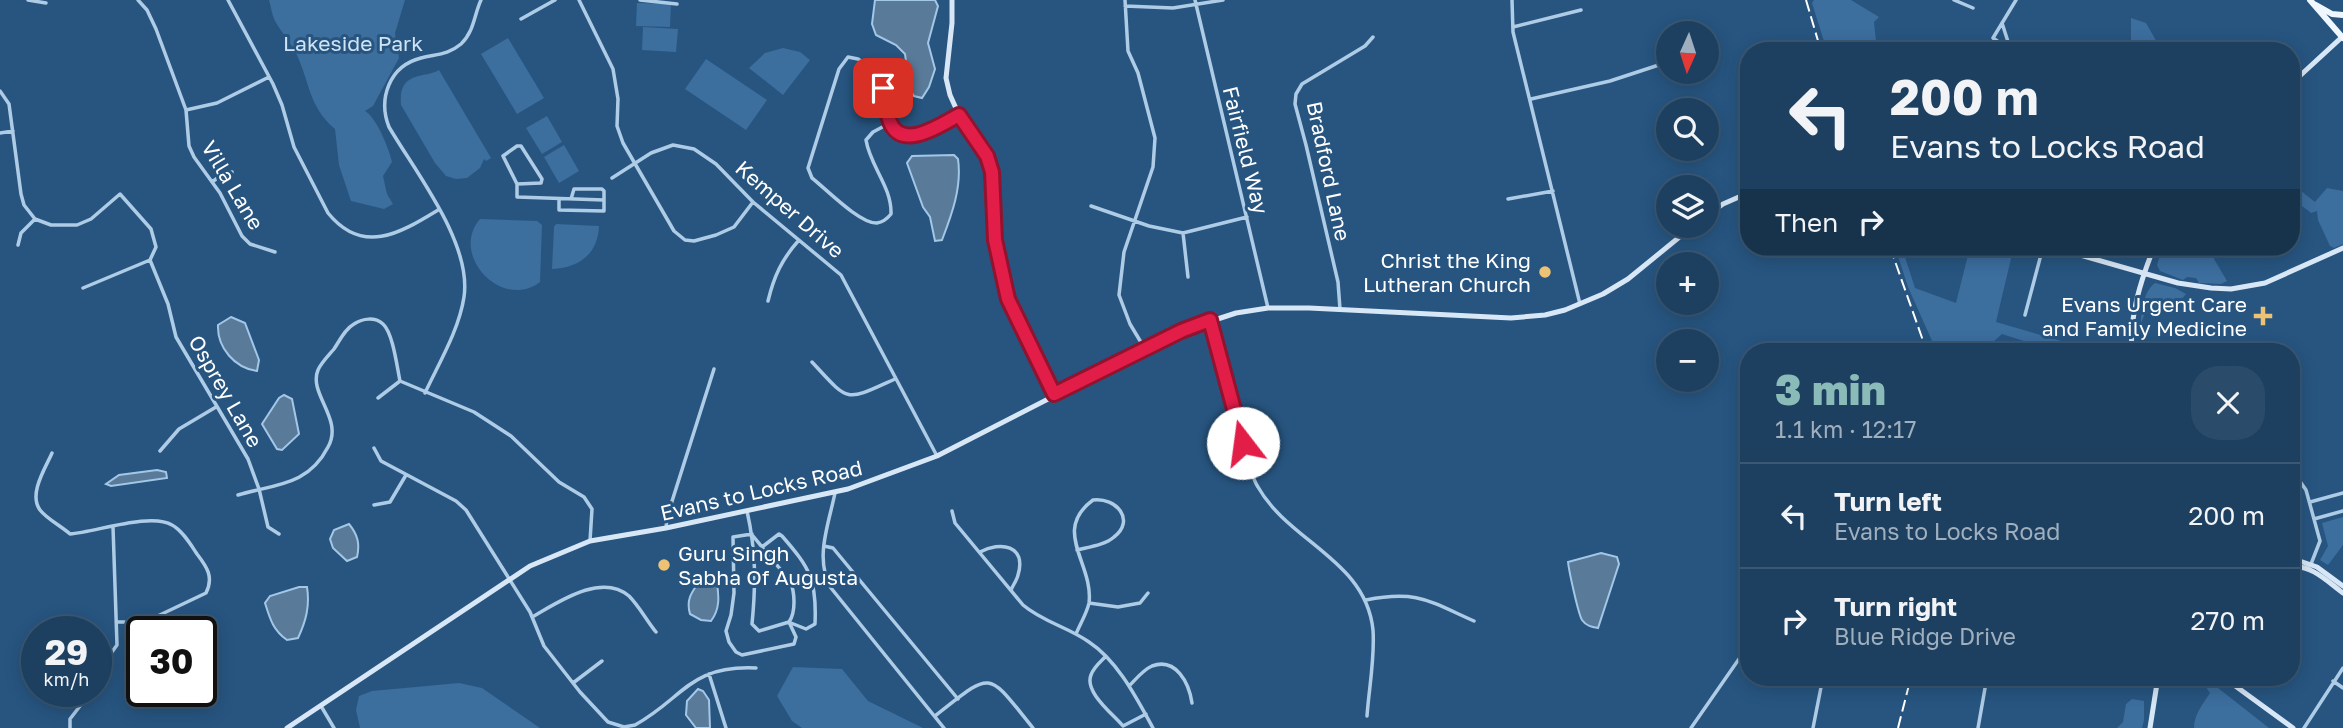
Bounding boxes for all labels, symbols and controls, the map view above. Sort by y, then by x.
north arrow [1656,21,1718,84]
map controls [1656,21,1719,392]
park label: Lakeside Park [283,30,423,56]
pin [853,58,913,118]
text: 200 m [1890,67,2039,126]
icon: arrive [864,69,902,107]
icon: left [1775,70,1866,161]
street label: Fairfield Way [1218,83,1274,217]
button: search [1656,98,1719,161]
street label: Bradford Lane [1302,99,1356,243]
text: Evans to Locks Road [1890,127,2205,165]
street label: Villa Lane [196,136,270,234]
street label: Kemper Drive [730,155,850,263]
button: layers [1656,175,1719,238]
icon: right [1852,203,1890,241]
text: Then [1775,207,1838,238]
place label: Christ the King Lutheran Church [1363,247,1531,297]
button: + [1656,252,1719,315]
marker: Christ the King Lutheran Church [1537,264,1553,280]
place label: Evans Urgent Care and Family Medicine [2042,291,2247,341]
marker: Evans Urgent Care and Family Medicine [2253,306,2273,326]
button: − [1656,329,1719,392]
street label: Osprey Lane [183,330,269,452]
text: 3 min [1775,364,1886,414]
button: close [2191,366,2265,440]
position arrow [1206,406,1280,480]
text: 1.1 km · 12:17 [1775,415,1916,443]
street label: Evans to Locks Road [657,454,865,526]
text: Turn left [1834,486,1942,517]
icon: left [1775,497,1813,535]
text: 200 m [2188,500,2265,531]
text: Evans to Locks Road [1834,517,2060,545]
place label: Guru Singh Sabha Of Augusta [678,540,858,590]
marker: Guru Singh Sabha Of Augusta [656,557,672,573]
text: Turn right [1834,591,1957,622]
icon: right [1775,602,1813,640]
text: 270 m [2191,605,2265,636]
speed limit sign: 30 [126,616,217,707]
text: Blue Ridge Drive [1834,622,2016,650]
text: 29 [45,631,88,673]
text: km/h [44,668,89,690]

